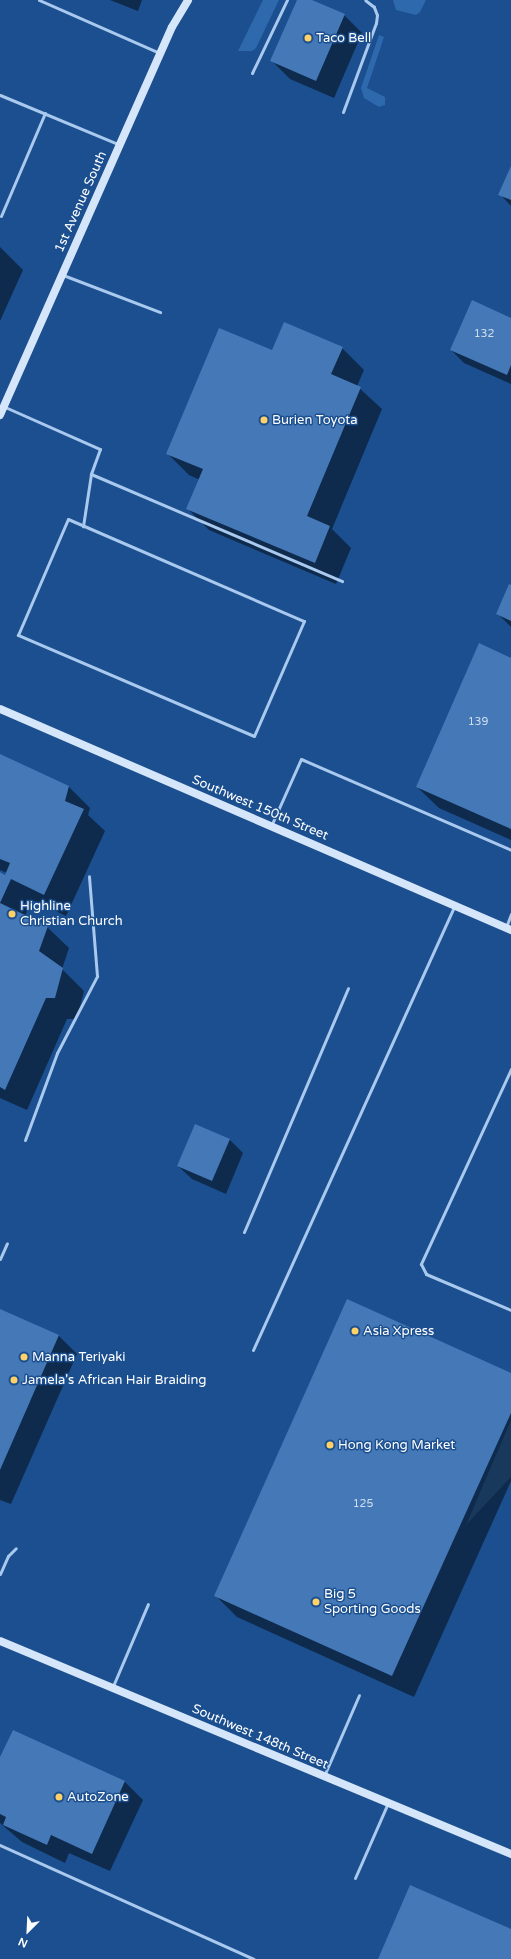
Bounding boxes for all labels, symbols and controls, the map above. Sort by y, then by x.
place label: Taco Bell [316,30,371,46]
marker: Taco Bell [303,33,313,43]
street label: 1st Avenue South [52,149,110,255]
house number: 132 [474,327,494,341]
place label: Burien Toyota [272,412,358,428]
marker: Burien Toyota [259,415,269,425]
house number: 139 [468,715,488,729]
street label: Southwest 150th Street [189,772,331,844]
place label: Highline Christian Church [20,899,123,930]
marker: Highline Christian Church [7,909,17,919]
place label: Asia Xpress [363,1323,434,1339]
marker: Asia Xpress [350,1326,360,1336]
place label: Manna Teriyaki [32,1349,126,1365]
marker: Manna Teriyaki [19,1352,29,1362]
place label: Jamela's African Hair Braiding [22,1372,207,1388]
marker: Jamela's African Hair Braiding [9,1375,19,1385]
place label: Hong Kong Market [338,1437,455,1453]
marker: Hong Kong Market [325,1440,335,1450]
house number: 125 [353,1497,373,1511]
place label: Big 5 Sporting Goods [324,1587,421,1618]
marker: Big 5 Sporting Goods [311,1597,321,1607]
street label: Southwest 148th Street [189,1701,331,1773]
place label: AutoZone [67,1789,129,1805]
marker: AutoZone [54,1792,64,1802]
north arrow [8,1911,48,1951]
text: N [16,1935,30,1950]

